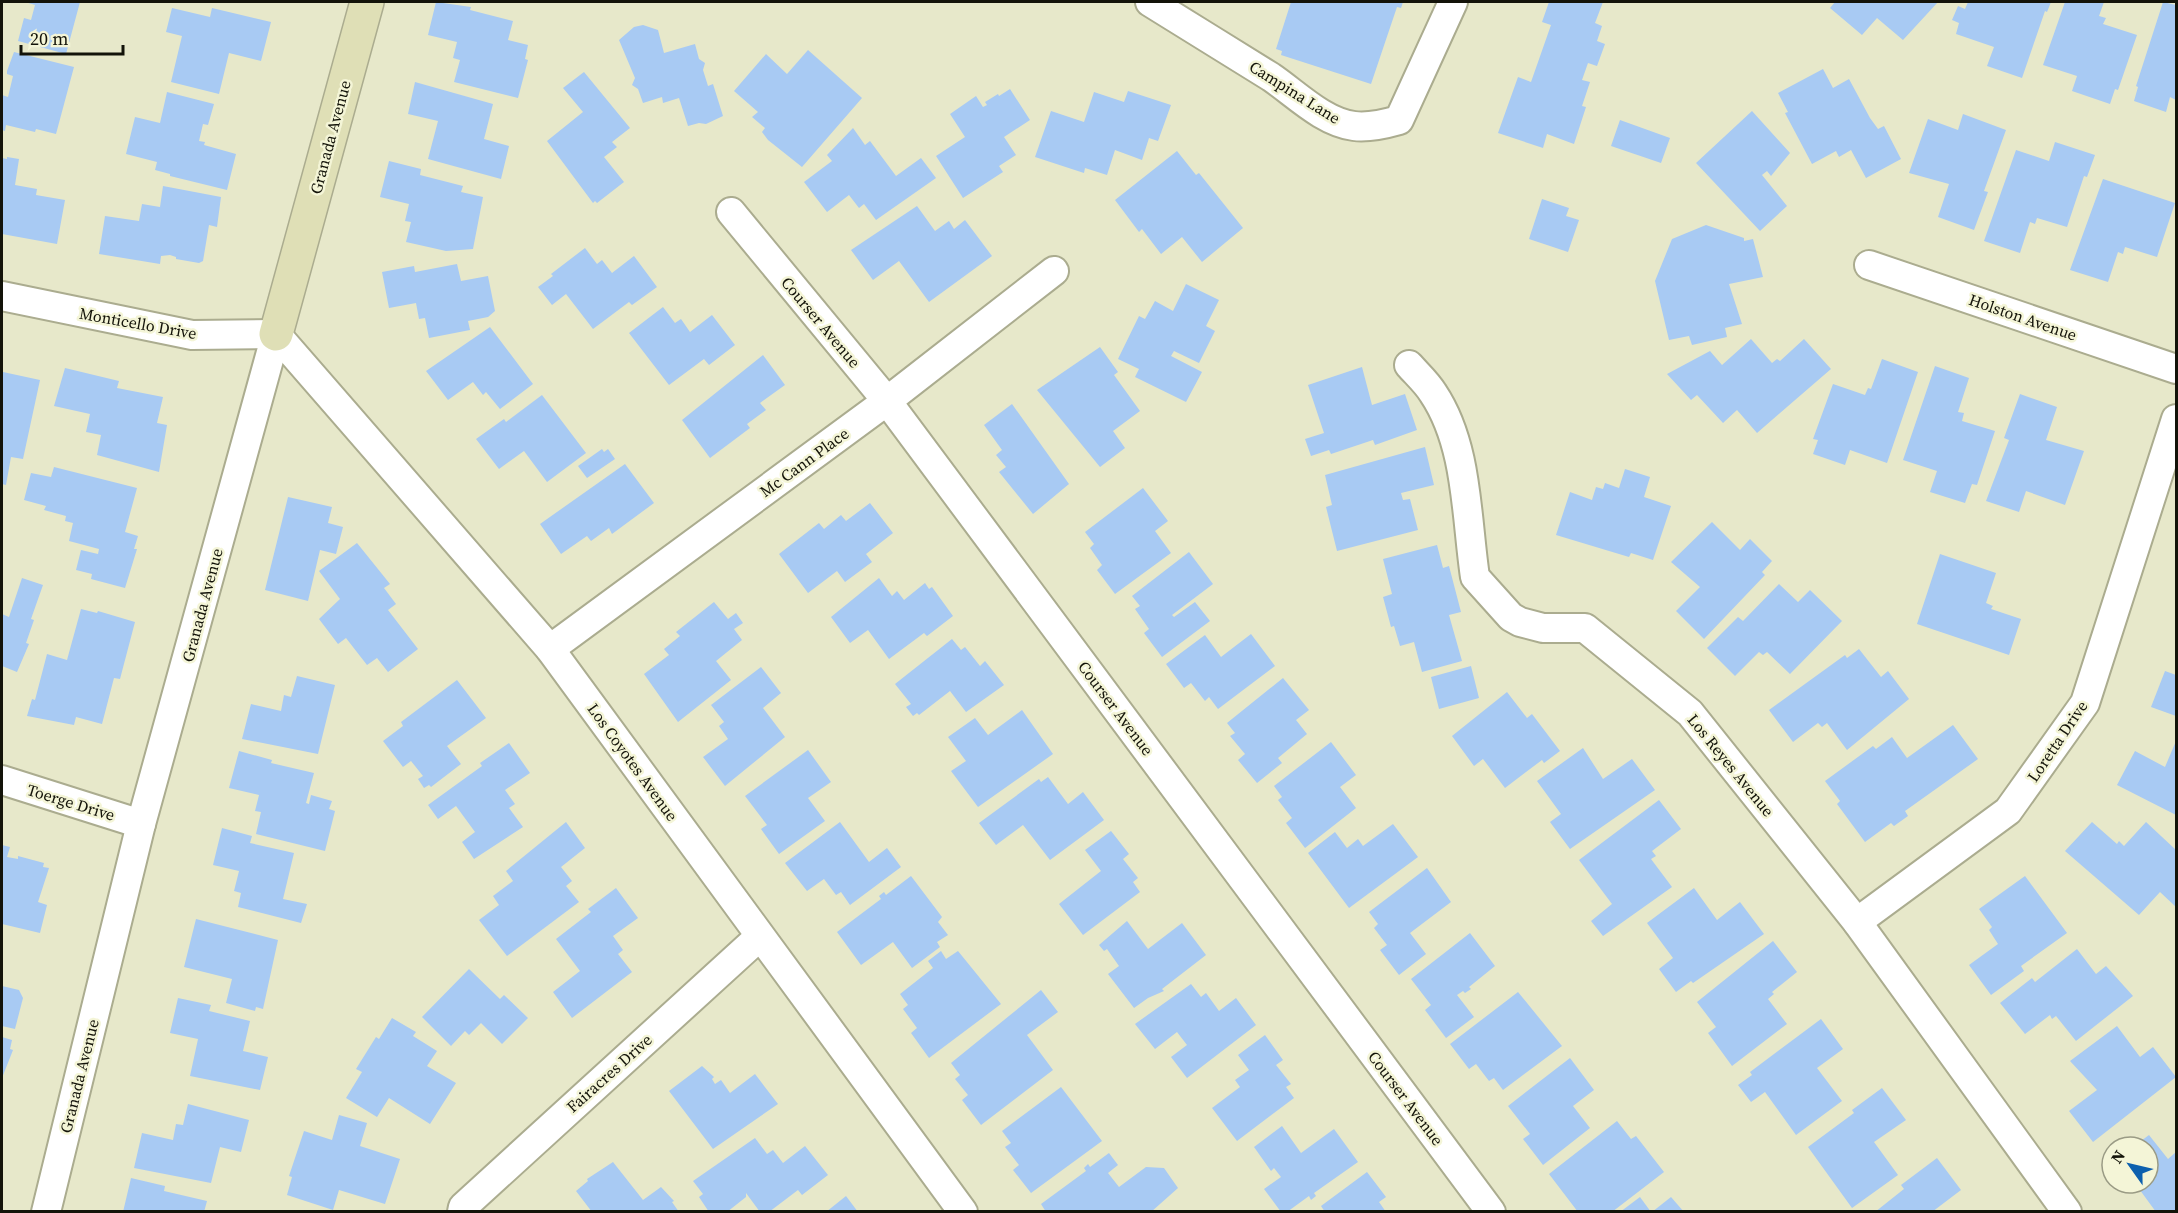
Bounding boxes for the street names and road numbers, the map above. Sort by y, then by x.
street label: Campina Lane [1245,55,1345,129]
street label: Granada Avenue [304,78,356,196]
street label: Courser Avenue [776,272,866,372]
street label: Holston Avenue [1966,288,2080,346]
street label: Monticello Drive [78,302,198,344]
street label: Mc Cann Place [755,422,853,502]
street label: Granada Avenue [176,546,228,664]
street label: Courser Avenue [1073,656,1159,760]
street label: Loretta Drive [2022,696,2092,786]
street label: Los Coyotes Avenue [583,699,683,825]
street label: Los Reyes Avenue [1683,709,1779,821]
street label: Toerge Drive [24,778,118,826]
street label: Granada Avenue [54,1017,104,1135]
street label: Fairacres Drive [561,1029,657,1117]
street label: Courser Avenue [1363,1046,1449,1150]

